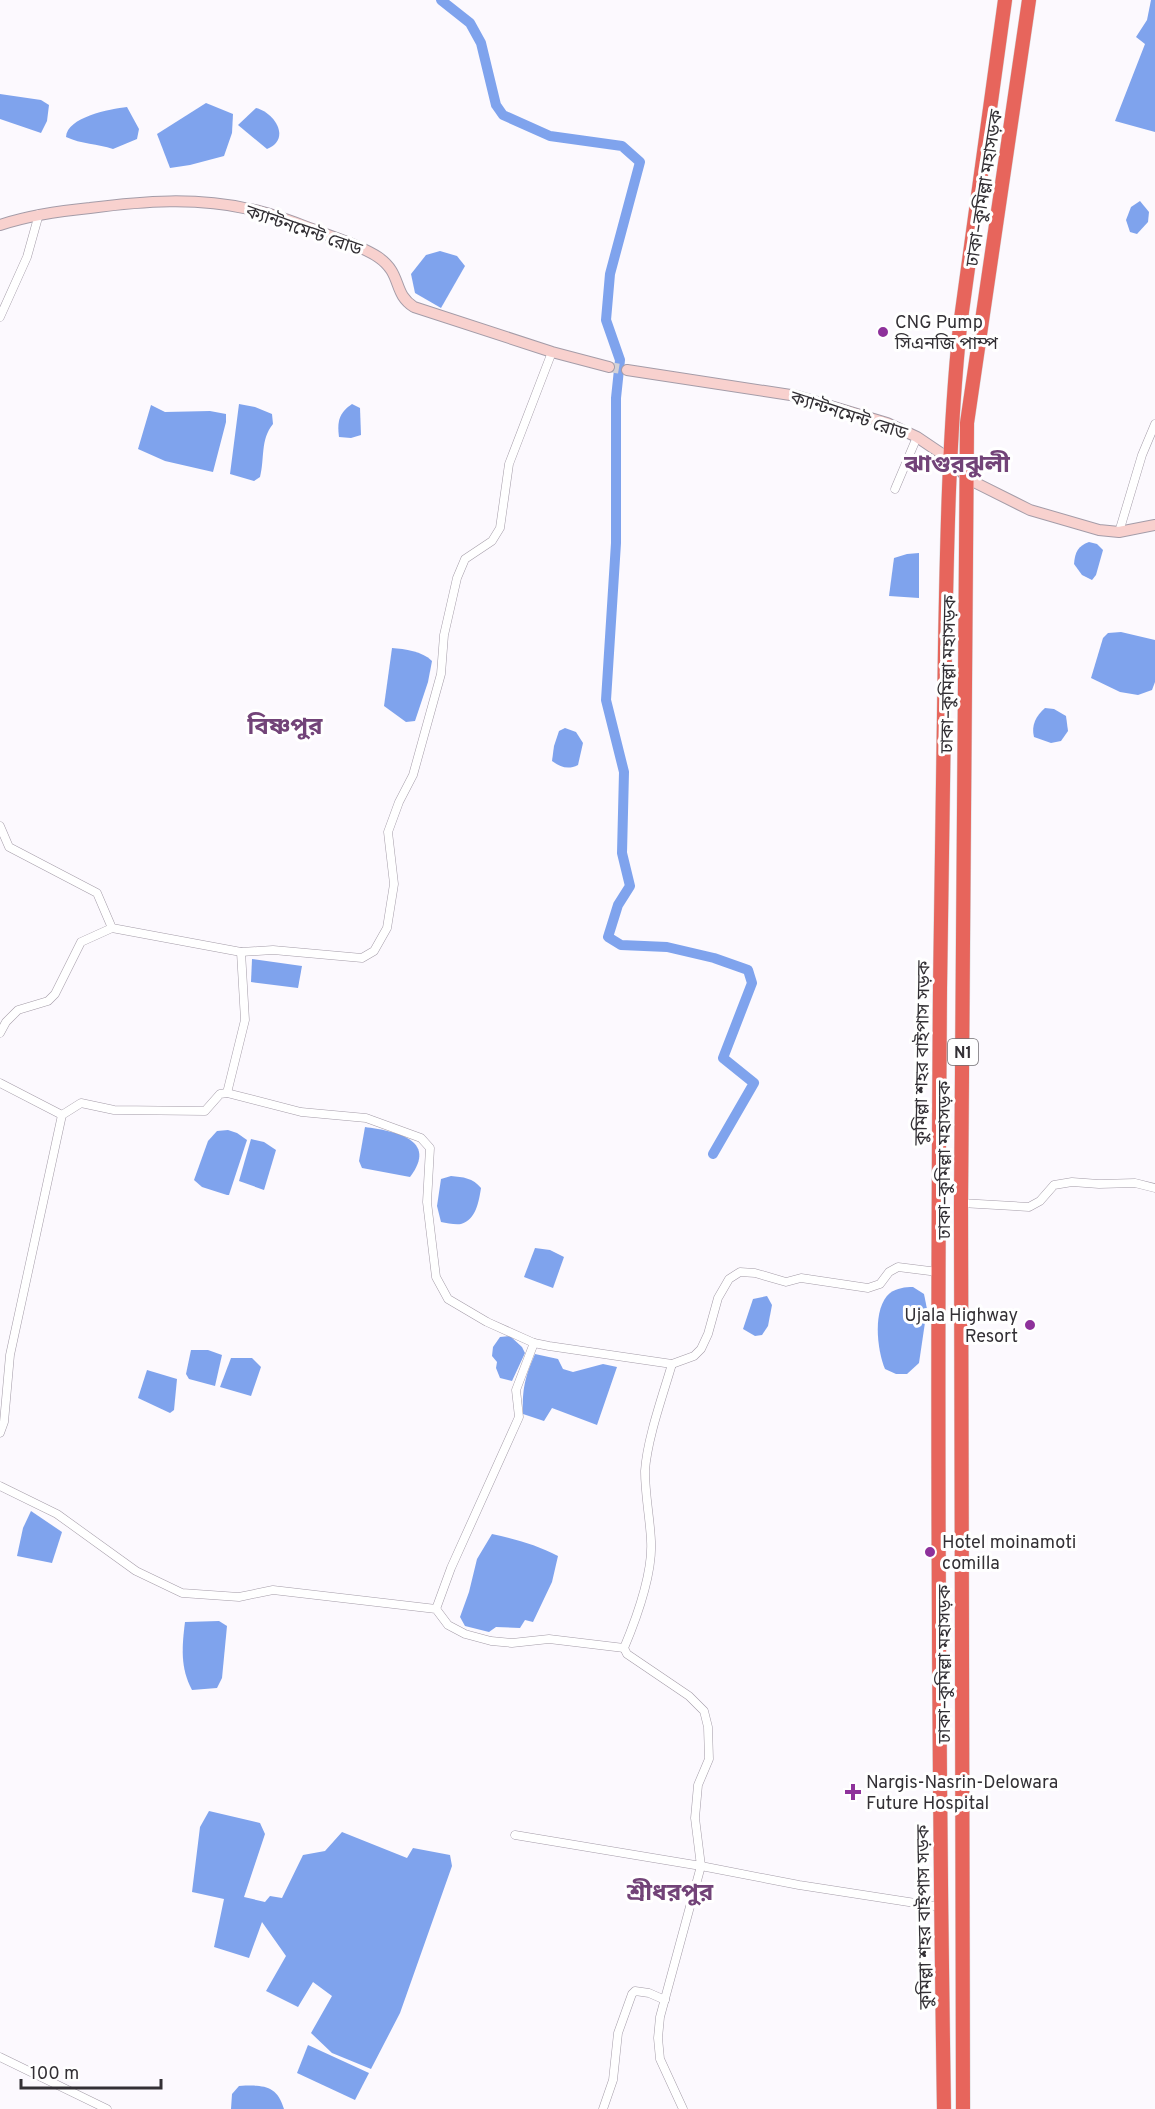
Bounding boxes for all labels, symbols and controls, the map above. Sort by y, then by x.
street label: ঢাকা–কুমিল্লা মহাসড়ক [962,108,1009,269]
street label: ক্যান্টনমেন্ট রোড [241,200,365,262]
place label: CNG Pump সিএনজি পাম্প [894,312,999,356]
marker: CNG Pump সিএনজি পাম্প [876,325,890,339]
street label: ক্যান্টনমেন্ট রোড [786,386,910,446]
district label: ঝাগুরঝুলী [903,450,1011,481]
street label: ঢাকা–কুমিল্লা মহাসড়ক [937,594,962,754]
district label: বিষ্ণপুর [247,712,323,743]
street label: কুমিল্লা শহর বাইপাস সড়ক [910,960,937,1147]
road number: N1 [948,1039,978,1065]
street label: ঢাকা–কুমিল্লা মহাসড়ক [934,1080,957,1240]
place label: Ujala Highway Resort [904,1305,1018,1349]
marker: Ujala Highway Resort [1023,1318,1037,1332]
place label: Hotel moinamoti comilla [942,1532,1076,1576]
marker: Hotel moinamoti comilla [923,1545,937,1559]
street label: ঢাকা–কুমিল্লা মহাসড়ক [934,1584,957,1744]
place label: Nargis-Nasrin-Delowara Future Hospital [866,1772,1058,1816]
marker: Nargis-Nasrin-Delowara Future Hospital [844,1783,862,1801]
street label: কুমিল্লা শহর বাইপাস সড়ক [912,1824,939,2011]
district label: শ্রীধরপুর [626,1878,714,1909]
scale bar [21,2052,160,2090]
text: 100 m [30,2063,79,2086]

